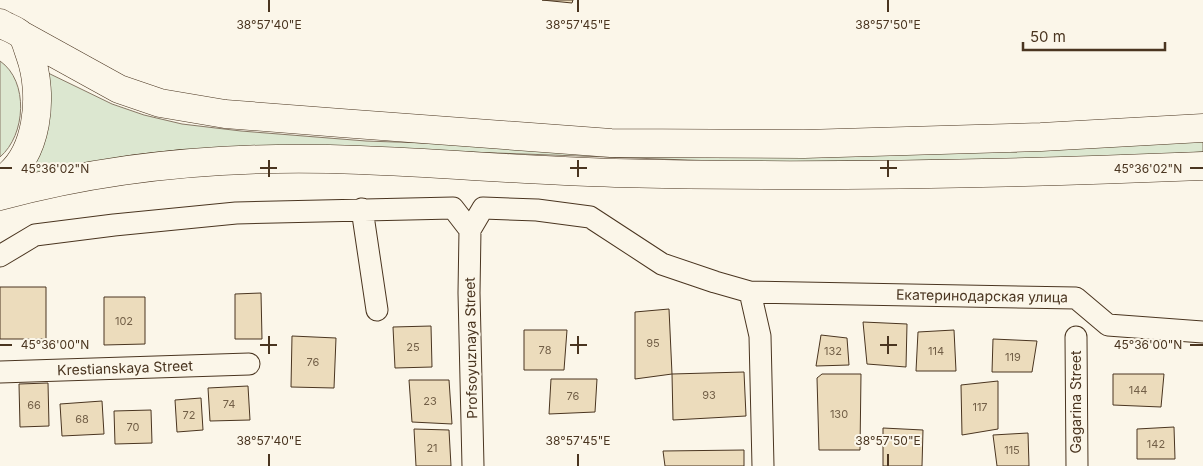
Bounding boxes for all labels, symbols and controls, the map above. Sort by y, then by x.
text: 38°57'40"E [236,17,302,32]
text: 38°57'45"E [546,17,610,32]
text: 38°57'50"E [855,17,921,32]
scale bar [1023,20,1166,52]
text: 50 m [1030,27,1066,46]
text: 45°36'02"N [21,161,89,176]
text: 45°36'02"N [1114,161,1182,176]
street label: Profsoyuznaya Street [461,277,480,419]
street label: Екатеринодарская улица [896,286,1068,305]
house number: 102 [115,314,133,328]
house number: 95 [646,336,660,350]
text: 45°36'00"N [21,337,89,352]
text: 45°36'00"N [1114,337,1182,352]
house number: 25 [406,340,420,354]
house number: 78 [539,343,552,357]
house number: 132 [824,344,842,358]
house number: 114 [928,344,944,358]
house number: 119 [1005,350,1021,364]
street label: Gagarina Street [1067,350,1084,454]
house number: 76 [307,355,320,369]
street label: Krestianskaya Street [57,357,194,378]
house number: 144 [1129,383,1147,397]
house number: 93 [702,388,716,402]
house number: 76 [567,389,580,403]
house number: 23 [423,394,437,408]
house number: 74 [223,397,235,411]
house number: 66 [27,398,41,412]
house number: 117 [972,400,988,414]
house number: 130 [830,407,848,421]
house number: 72 [183,408,195,422]
house number: 68 [75,412,89,426]
house number: 70 [127,420,140,434]
text: 38°57'40"E [236,433,302,448]
text: 38°57'45"E [546,433,610,448]
text: 38°57'50"E [855,433,921,448]
house number: 142 [1147,437,1165,451]
house number: 21 [426,441,438,455]
house number: 115 [1004,443,1020,457]

